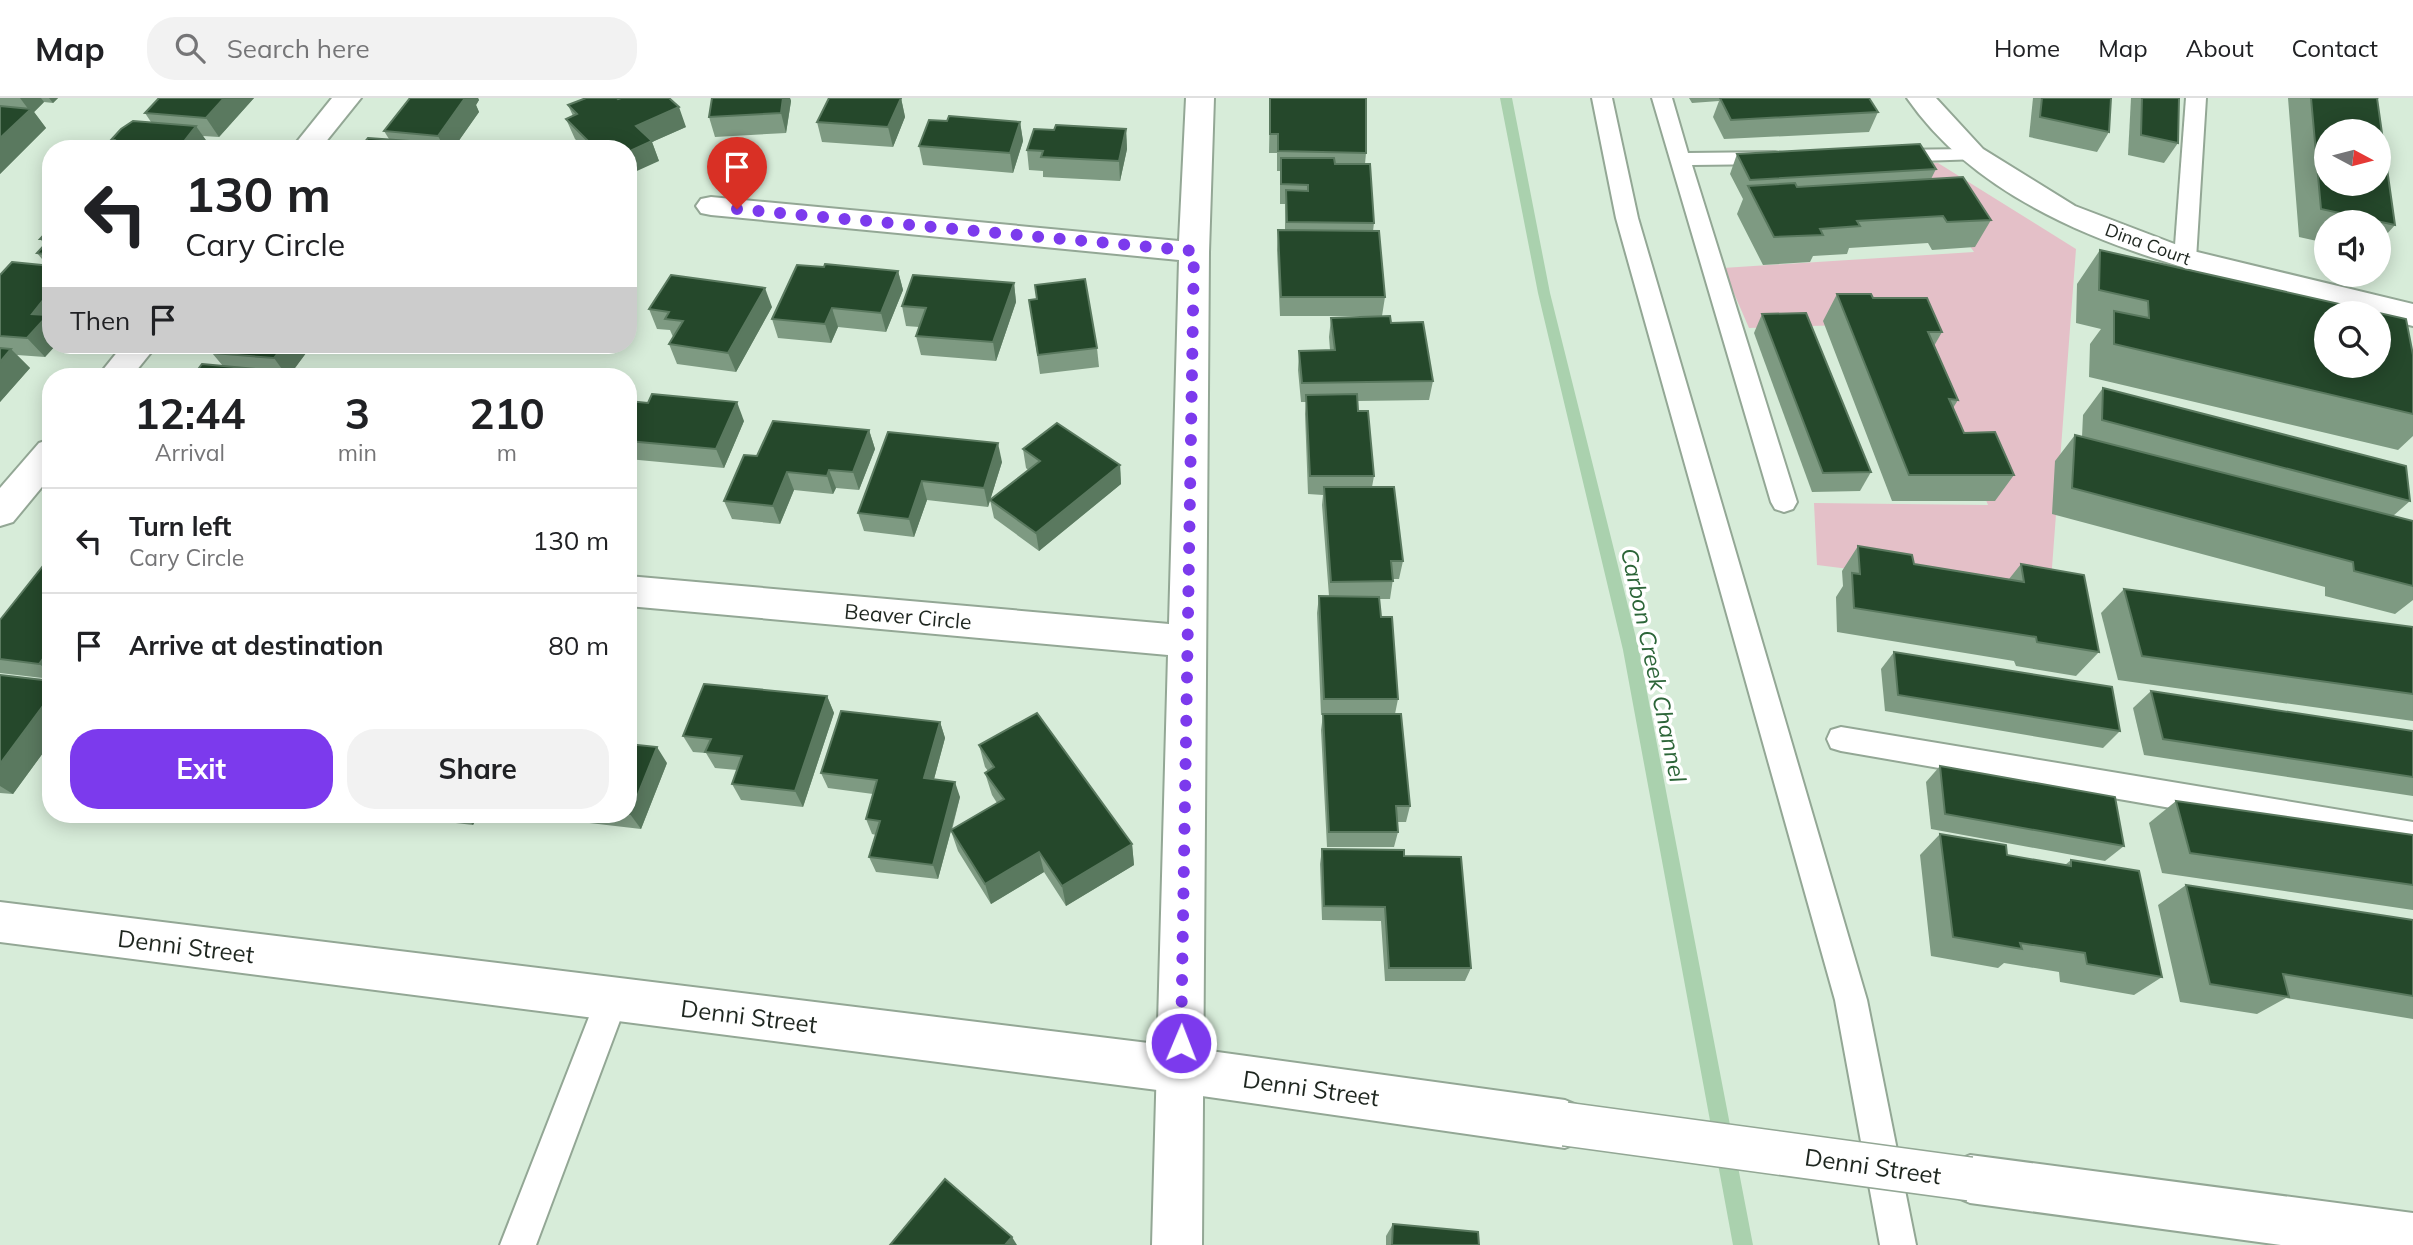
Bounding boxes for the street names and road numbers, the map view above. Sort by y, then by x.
street label: Dina Court [2102,218,2194,270]
street label: Beaver Circle [843,597,973,635]
street label: Denni Street [116,923,256,969]
street label: Denni Street [679,993,819,1039]
street label: Denni Street [1241,1064,1381,1112]
street label: Denni Street [1803,1142,1943,1190]

